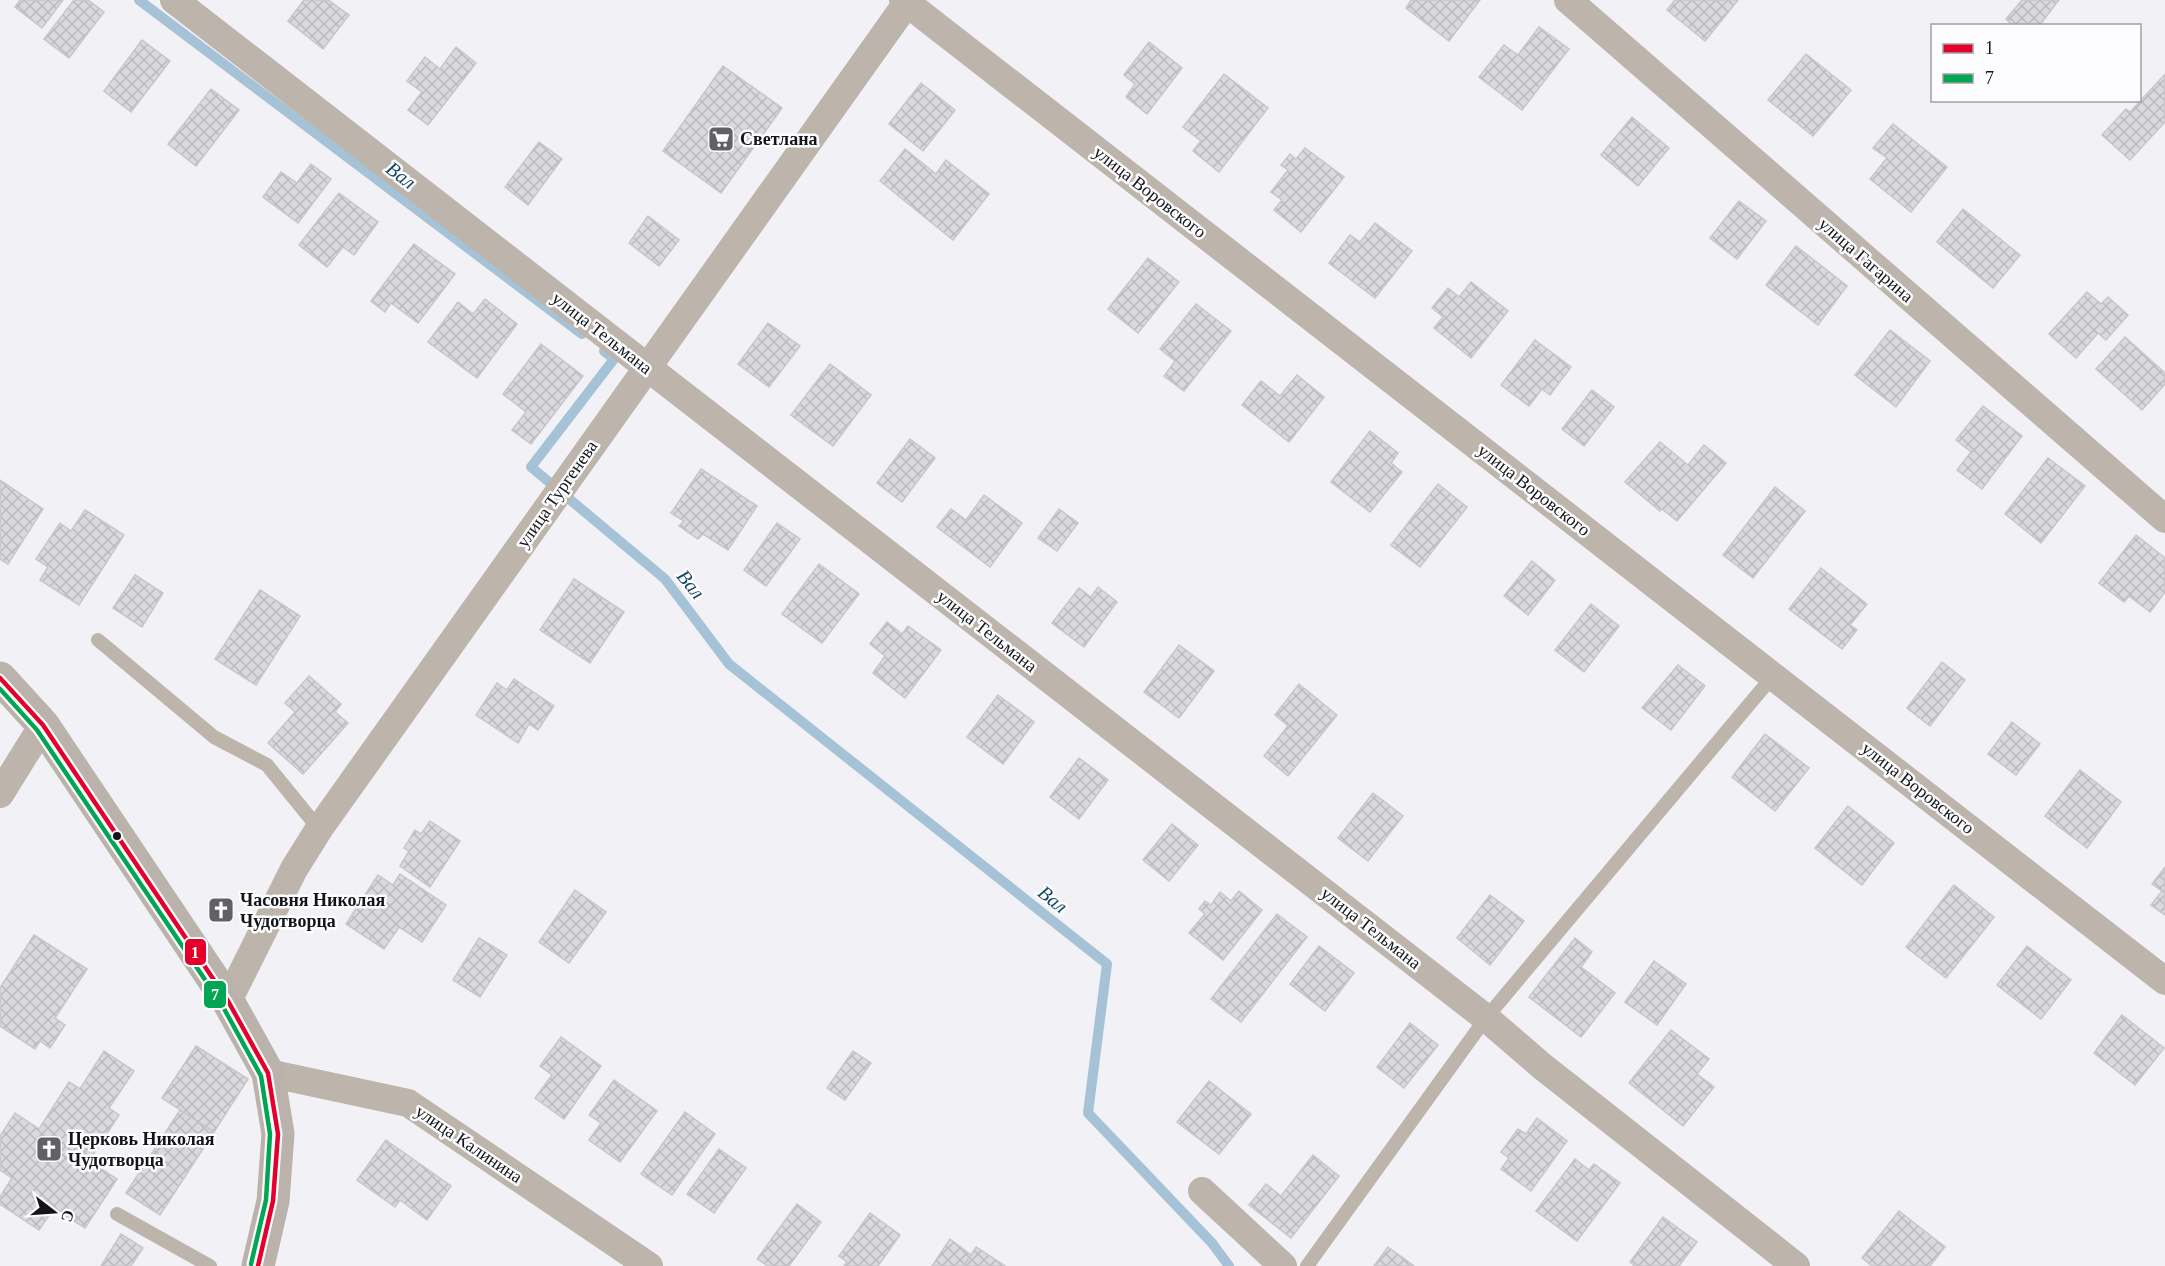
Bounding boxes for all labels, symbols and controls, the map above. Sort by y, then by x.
legend [1931,24,2141,102]
text: 1 [1985,38,1994,58]
text: 7 [1985,68,1994,88]
supermarket icon: Светлана [706,124,736,154]
place label: Светлана [740,129,818,149]
street label: улица Воровского [1090,142,1210,242]
water label: Вал [382,157,420,193]
street label: улица Гагарина [1815,214,1917,306]
street label: улица Тельмана [548,288,656,378]
street label: улица Тургенева [513,437,601,551]
street label: улица Воровского [1474,440,1594,540]
water label: Вал [673,565,709,603]
street label: улица Тельмана [933,586,1041,676]
street label: улица Воровского [1858,738,1978,838]
unlabelled marker [111,830,123,842]
water label: Вал [1034,881,1072,917]
street label: улица Тельмана [1317,883,1425,973]
place label: Часовня Николая Чудотворца [240,890,385,931]
church icon: Часовня Николая Чудотворца [206,895,236,925]
line badge: 1 [184,938,207,966]
text: 1 [191,944,199,961]
line badge: 7 [203,980,227,1009]
text: 7 [211,986,219,1003]
street label: улица Калинина [412,1101,526,1187]
place label: Церковь Николая Чудотворца [68,1129,215,1170]
church icon: Церковь Николая Чудотворца [34,1134,64,1164]
north arrow [24,1182,84,1242]
text: С [58,1208,78,1224]

